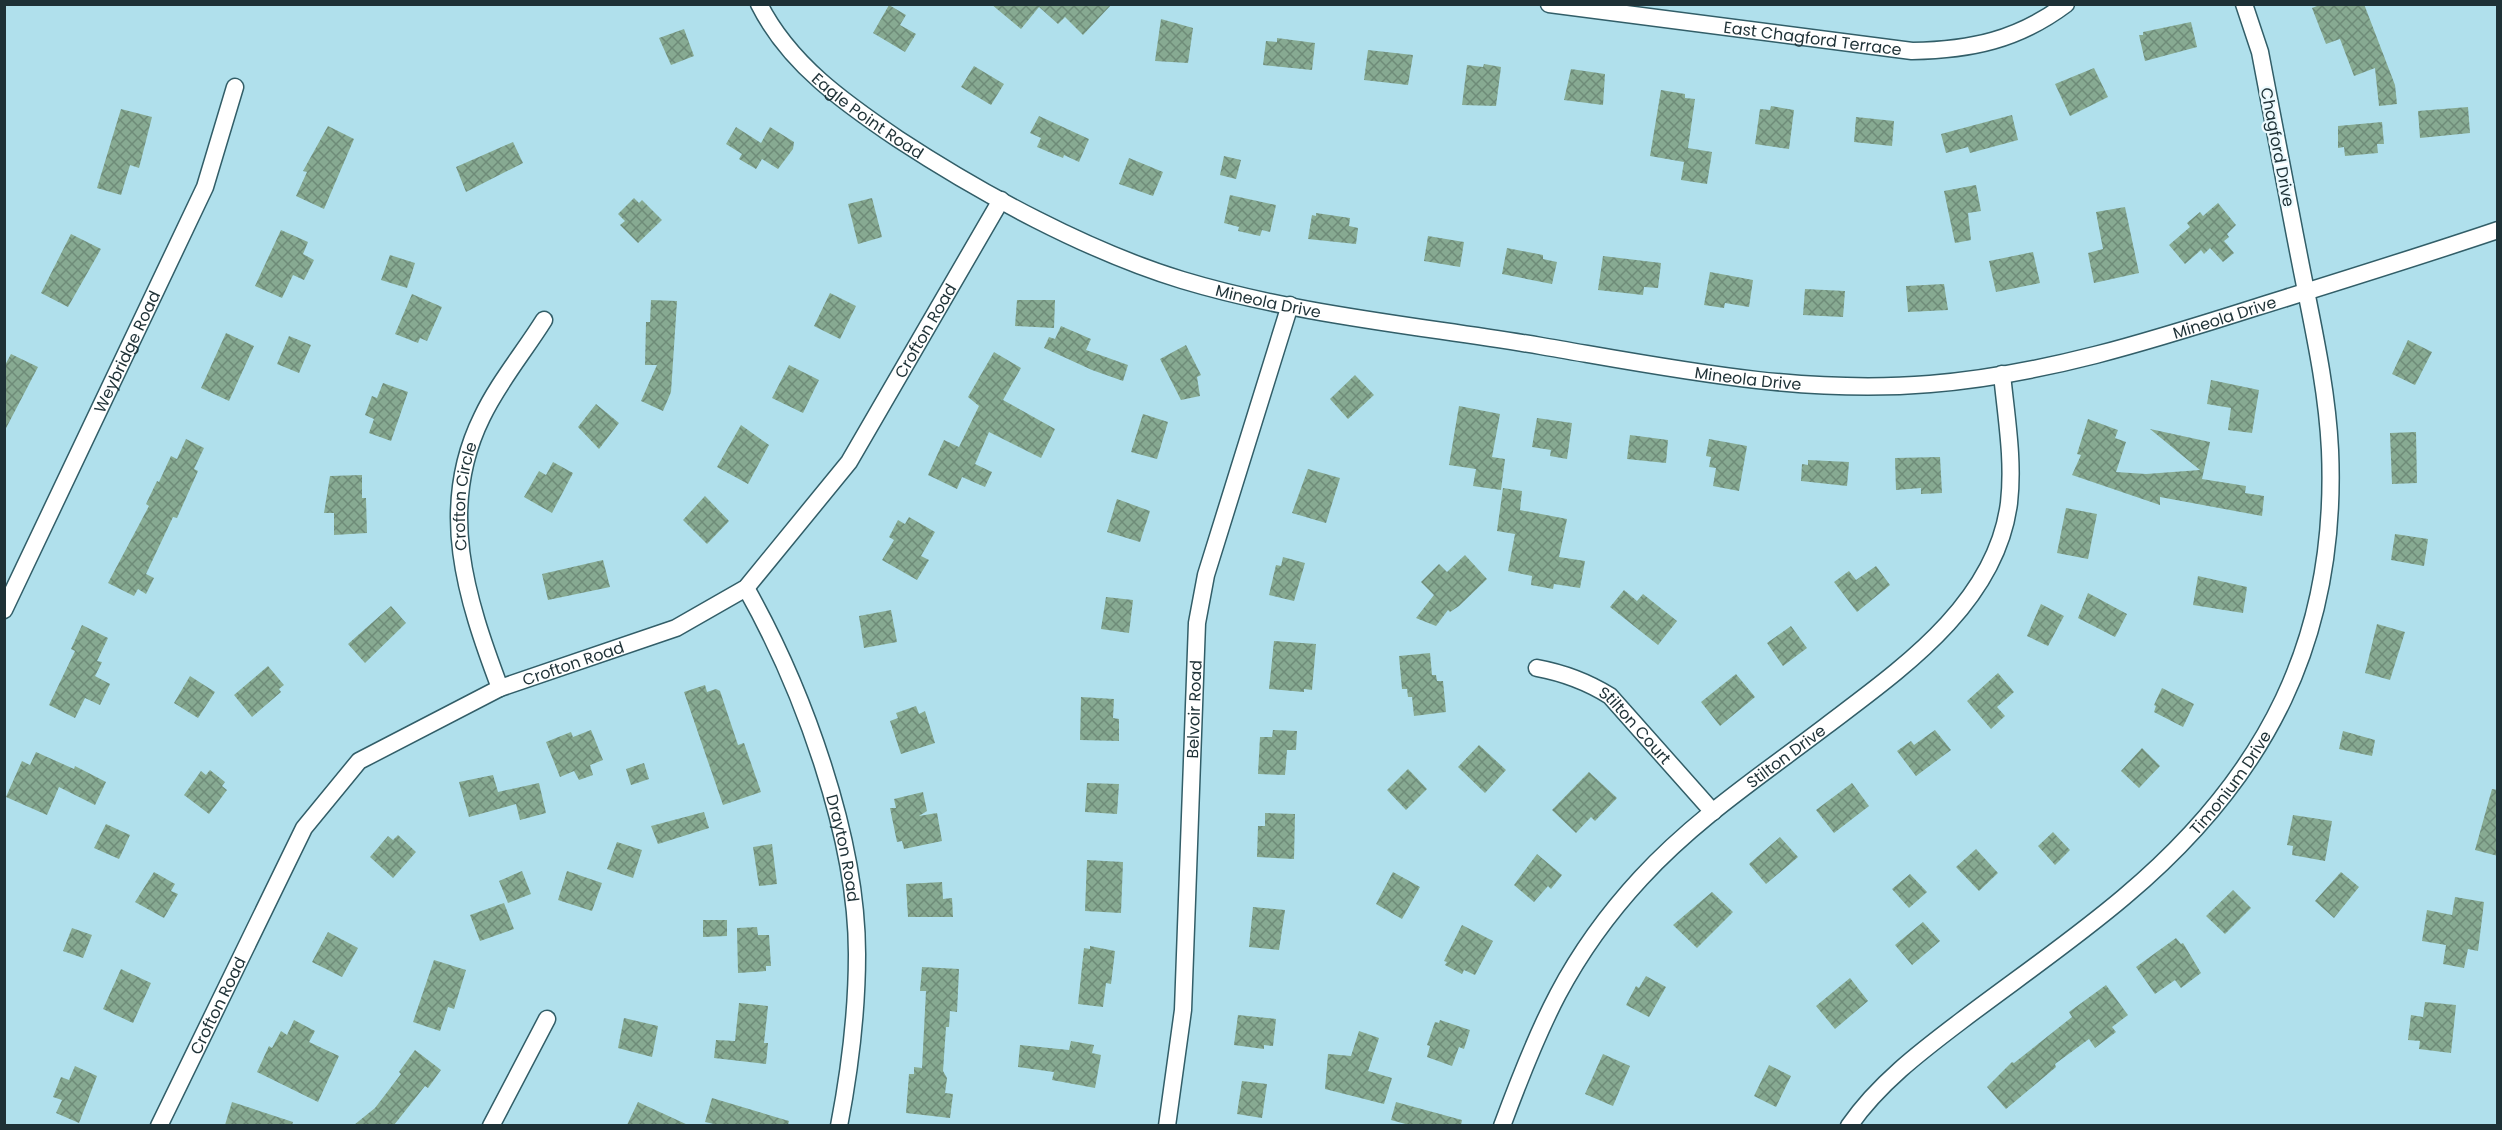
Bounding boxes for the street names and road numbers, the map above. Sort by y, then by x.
street label: East Chagford Terrace [1722,16,1903,62]
street label: Eagle Point Road [807,68,928,165]
street label: Chagford Drive [2255,86,2300,209]
street label: Crofton Road [889,279,962,383]
street label: Mineola Drive [1213,279,1323,324]
street label: Weybridge Road [88,287,166,417]
street label: Mineola Drive [2170,291,2279,345]
street label: Mineola Drive [1693,361,1802,396]
street label: Crofton Circle [448,439,483,552]
street label: Crofton Road [519,636,627,692]
street label: Belvoir Road [1181,660,1208,759]
street label: Stilton Court [1594,681,1676,770]
street label: Stilton Drive [1741,719,1831,794]
street label: Timonium Drive [2184,726,2277,840]
street label: Drayton Road [820,792,865,903]
street label: Crofton Road [185,953,252,1058]

